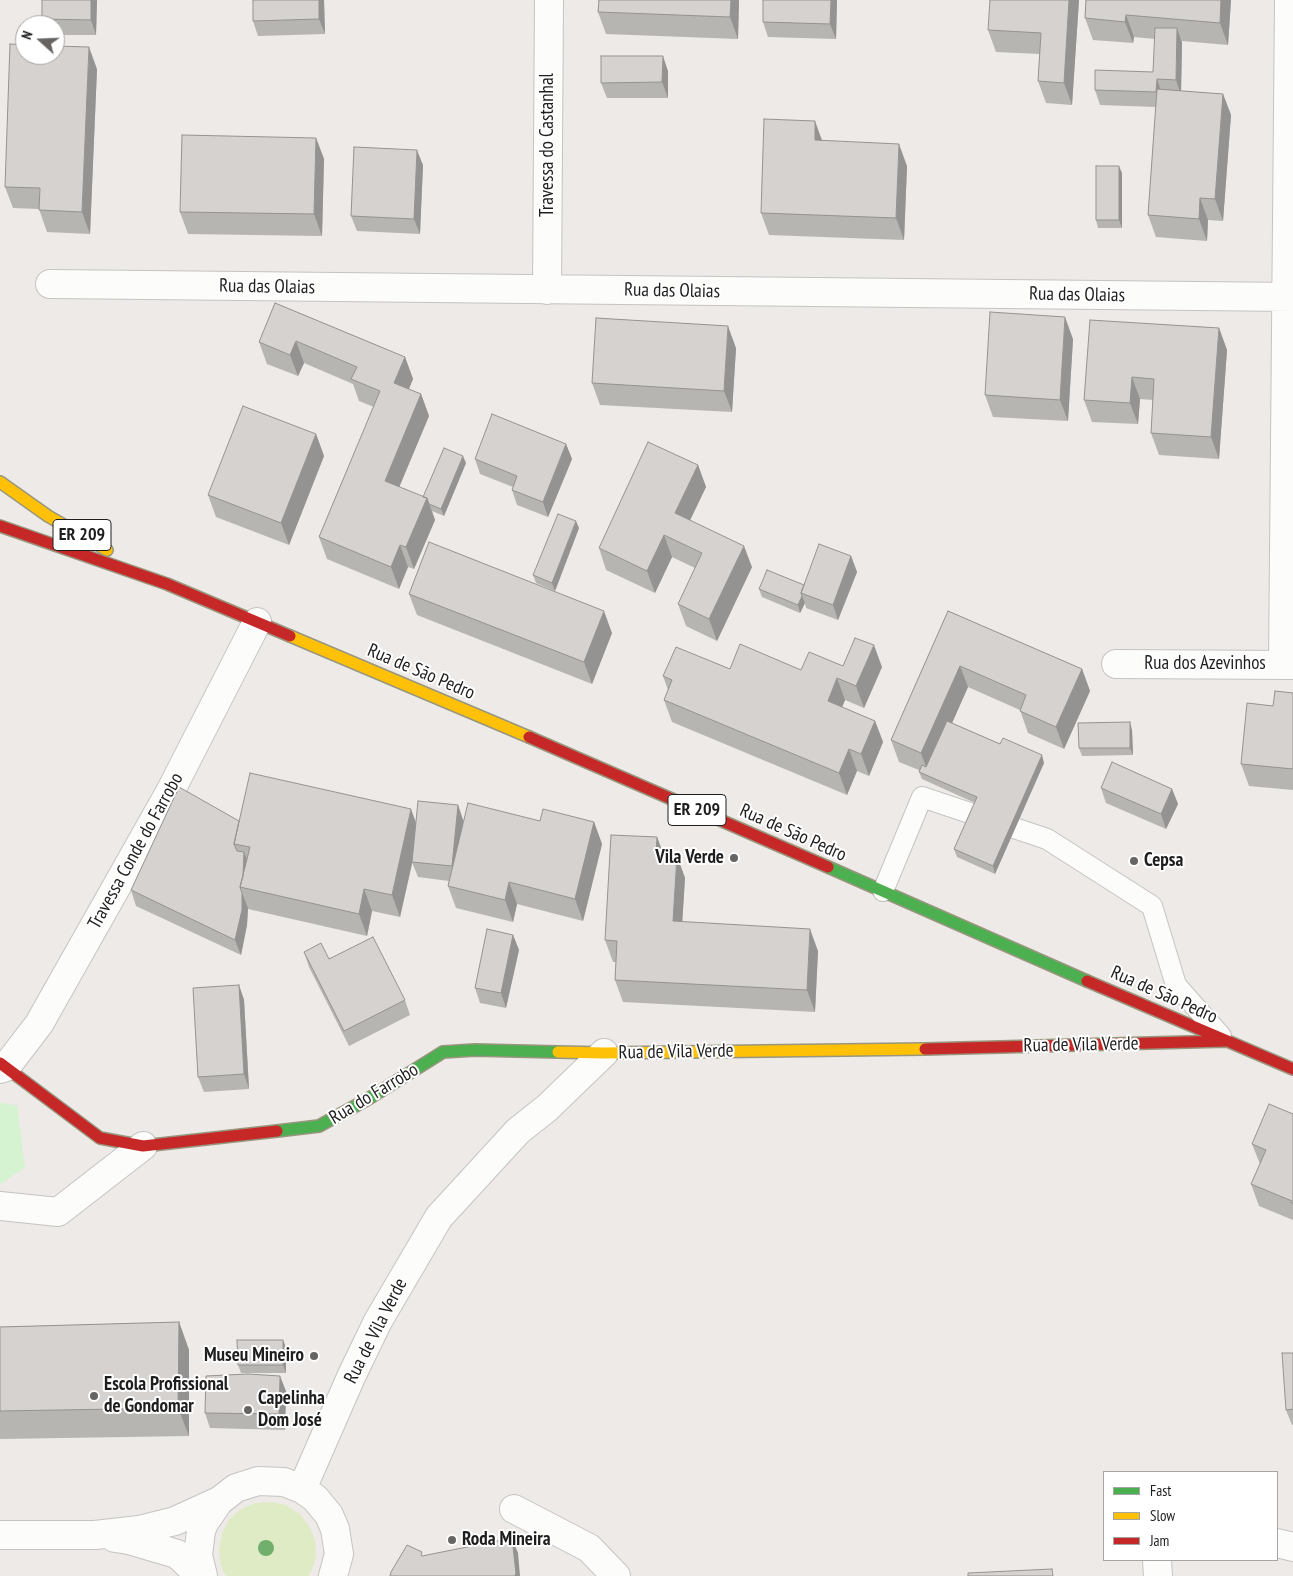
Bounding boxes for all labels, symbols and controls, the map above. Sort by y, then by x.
north arrow [15,15,65,65]
text: N [17,29,37,42]
street label: Travessa do Castanhal [537,73,559,217]
street label: Rua das Olaias [219,275,315,299]
street label: Rua das Olaias [624,279,720,303]
street label: Rua das Olaias [1029,283,1125,307]
road number: ER 209 [53,520,111,550]
street label: Rua de São Pedro [364,639,478,705]
street label: Rua dos Azevinhos [1144,653,1266,675]
street label: Travessa Conde do Farrobo [84,769,188,933]
road number: ER 209 [668,794,726,826]
street label: Rua de São Pedro [736,799,850,867]
place label: Vila Verde [655,847,724,869]
place label: Cepsa [1144,850,1183,872]
marker: Vila Verde [728,852,740,864]
marker: Cepsa [1128,855,1140,867]
street label: Rua de São Pedro [1107,961,1221,1029]
street label: Rua de Vila Verde [1023,1033,1139,1057]
street label: Rua de Vila Verde [618,1040,734,1064]
street label: Rua do Farrobo [325,1058,423,1130]
street label: Rua de Vila Verde [340,1275,412,1387]
place label: Museu Mineiro [204,1345,304,1367]
marker: Museu Mineiro [308,1350,320,1362]
place label: Escola Profissional de Gondomar [104,1374,228,1418]
place label: Capelinha Dom José [258,1388,325,1432]
marker: Escola Profissional de Gondomar [88,1390,100,1402]
marker: Capelinha Dom José [242,1404,254,1416]
legend [1103,1471,1278,1561]
text: Fast [1150,1481,1171,1500]
text: Slow [1150,1506,1175,1525]
place label: Roda Mineira [462,1529,551,1551]
text: Jam [1150,1531,1169,1550]
marker: Roda Mineira [446,1534,458,1546]

